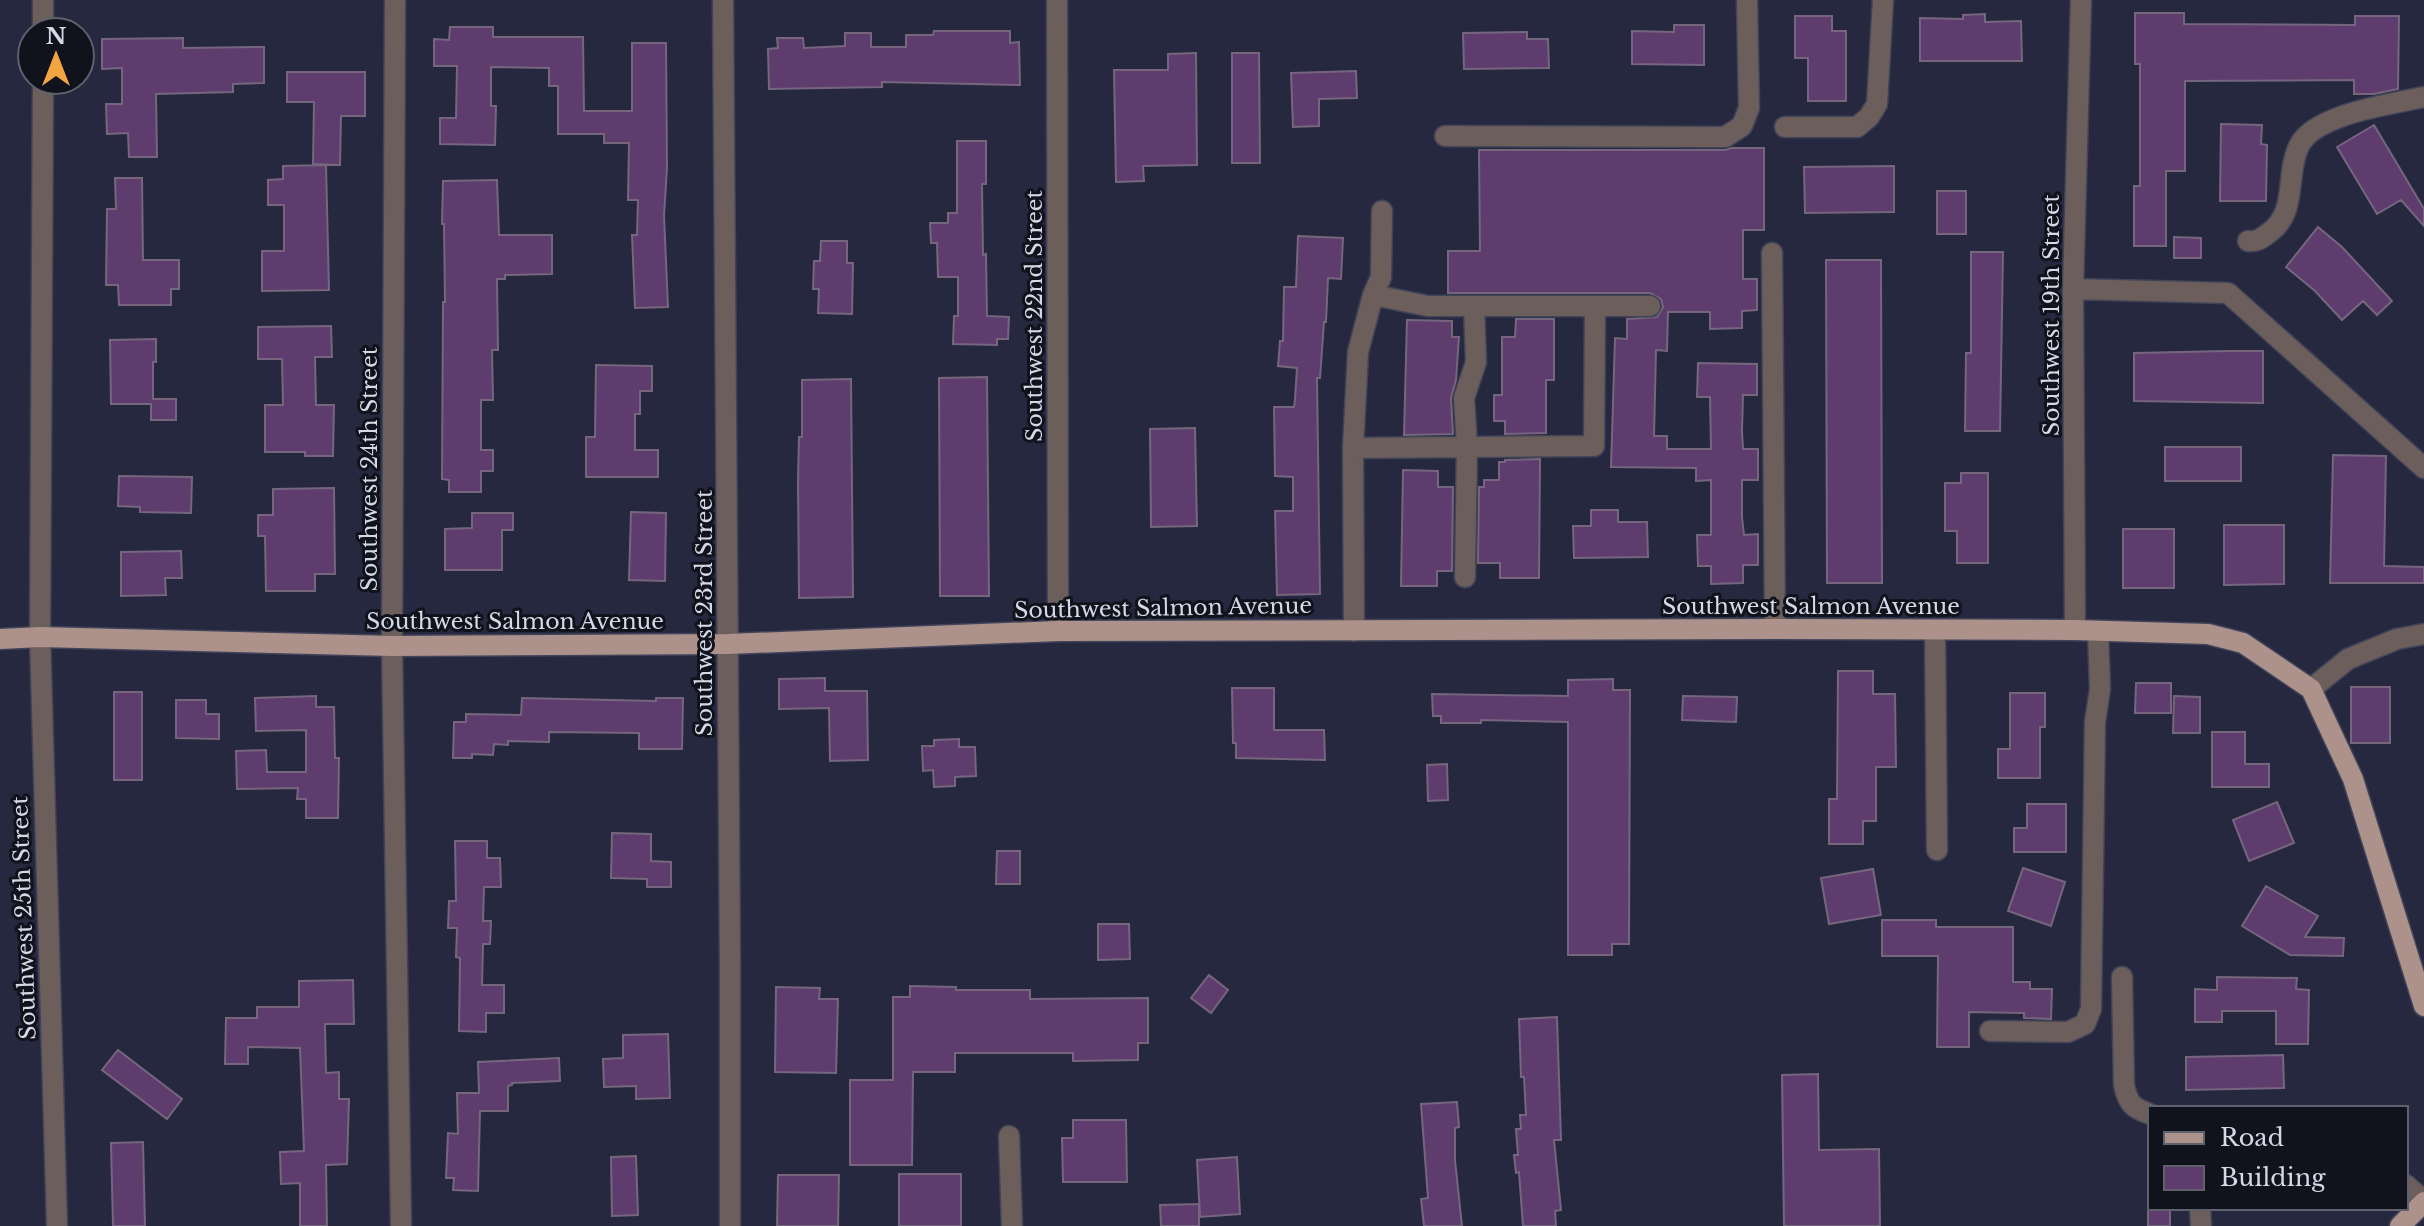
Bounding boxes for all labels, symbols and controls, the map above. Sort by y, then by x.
north arrow [16,16,96,96]
text: N [46,23,67,50]
street label: Southwest 22nd Street [1021,190,1048,442]
street label: Southwest 19th Street [2038,193,2065,436]
street label: Southwest 24th Street [356,346,383,591]
street label: Southwest 23rd Street [691,489,718,736]
street label: Southwest Salmon Avenue [1014,592,1312,624]
street label: Southwest Salmon Avenue [1662,593,1960,620]
street label: Southwest Salmon Avenue [366,608,664,635]
street label: Southwest 25th Street [6,795,42,1040]
legend [2148,1106,2408,1210]
text: Road [2220,1123,2284,1152]
text: Building [2220,1163,2326,1192]

